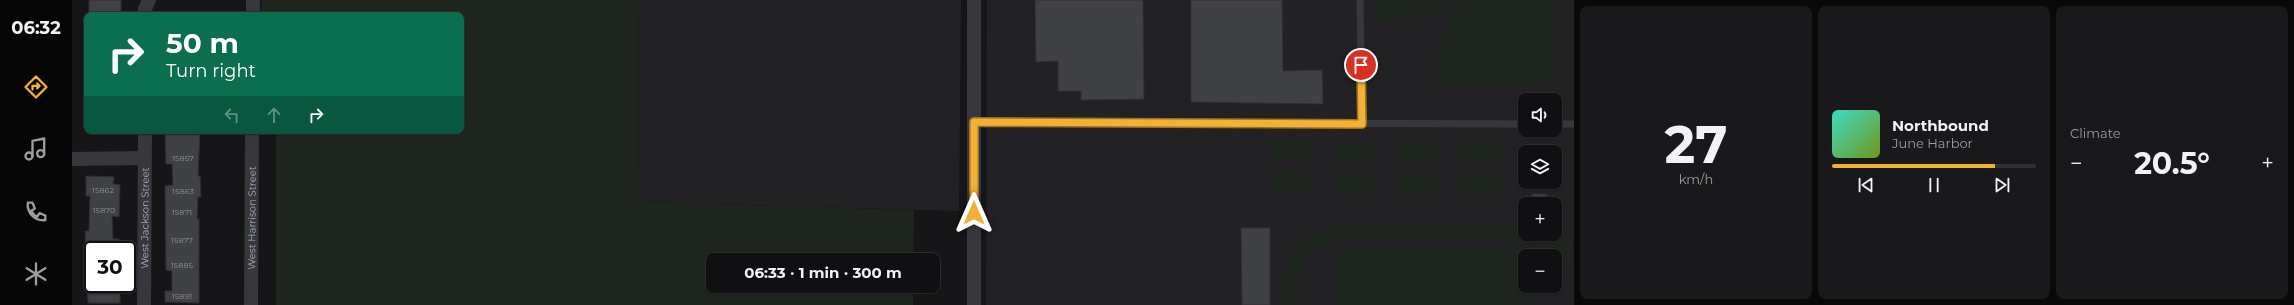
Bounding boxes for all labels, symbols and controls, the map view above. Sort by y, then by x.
text: 06:32 [11,17,61,39]
text: 50 m [166,26,239,60]
icon: right [100,28,152,80]
pin [1344,48,1378,82]
icon: arrive [1350,54,1372,76]
text: Turn right [166,60,256,82]
icon: directions [22,73,50,101]
map controls [1518,93,1562,293]
button: sound [1518,93,1562,137]
icon: left [221,104,243,126]
icon: ahead [263,104,285,126]
icon: right [305,104,327,126]
text: 27 [1665,113,1727,176]
text: Northbound [1892,116,1989,135]
text: Climate [2070,125,2121,141]
icon: music [22,135,50,163]
text: June Harbor [1892,135,1973,151]
button: layers [1518,145,1562,189]
text: 20.5° [2134,145,2210,182]
text: − [2070,150,2083,177]
text: + [2261,150,2274,177]
house number: 15857 [172,153,194,163]
street label: West Harrison Street [245,166,259,270]
street label: West Jackson Street [138,167,152,269]
text: km/h [1679,171,1713,187]
icon: previous [1855,174,1877,196]
icon: pause [1923,174,1945,196]
icon: next [1991,174,2013,196]
house number: 15862 [92,185,114,195]
house number: 15863 [172,186,194,196]
position arrow [953,192,995,234]
button: + [1518,197,1562,241]
icon: phone [22,198,50,226]
house number: 15870 [93,205,115,215]
house number: 15871 [172,207,192,217]
house number: 15877 [171,235,193,245]
speed limit sign: 30 [84,241,136,293]
button: − [1518,249,1562,293]
icon: climate [22,260,50,288]
house number: 15885 [171,260,194,270]
text: 06:33 · 1 min · 300 m [744,263,902,282]
house number: 15891 [172,291,192,301]

